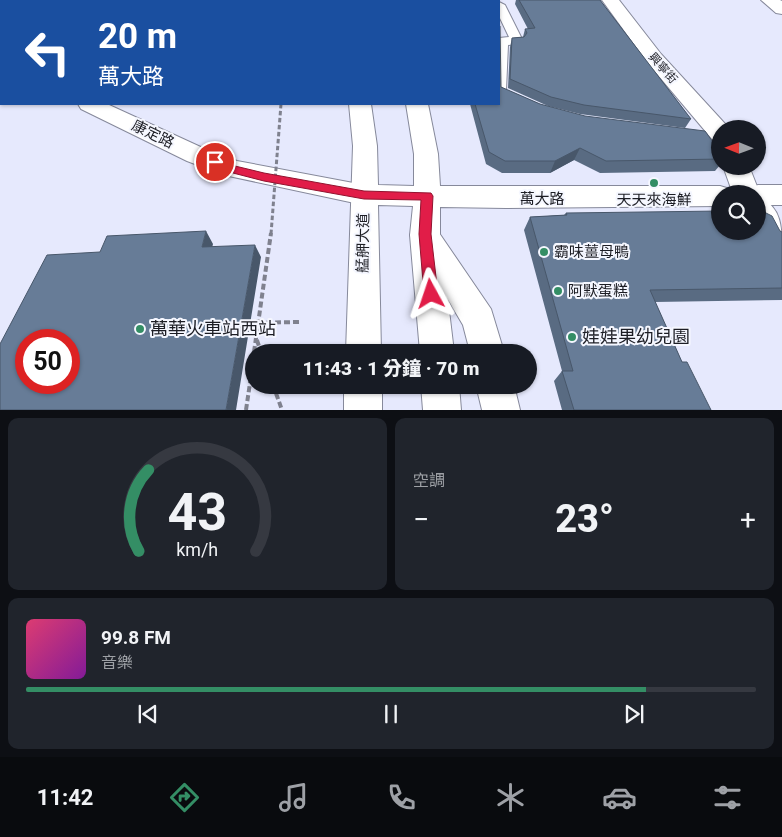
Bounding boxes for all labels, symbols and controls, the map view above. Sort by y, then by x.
text: 20 m [98,16,177,57]
icon: left [15,20,80,85]
street label: 興寧街 [646,50,680,86]
text: 萬大路 [98,64,164,89]
street label: 康定路 [129,116,177,152]
north arrow [711,120,766,175]
map controls [711,120,766,240]
pin [194,141,236,183]
icon: arrive [201,148,229,176]
marker: 天天來海鮮 [648,177,660,189]
button: search [711,185,766,240]
street label: 萬大路 [519,190,565,208]
place label: 天天來海鮮 [616,191,692,209]
street label: 艋舺大道 [353,213,373,273]
place label: 霸味薑母鴨 [554,243,629,261]
marker: 霸味薑母鴨 [538,246,550,258]
position arrow [404,267,456,319]
place label: 阿默蛋糕 [568,282,628,300]
marker: 阿默蛋糕 [552,285,564,297]
place label: 萬華火車站西站 [150,318,276,339]
marker: 萬華火車站西站 [134,323,146,335]
place label: 娃娃果幼兒園 [582,326,690,347]
speed limit sign: 50 [15,329,80,394]
marker: 娃娃果幼兒園 [566,331,578,343]
text: 11:43 · 1 分鐘 · 70 m [303,357,479,380]
text: 空調 [413,471,445,490]
text: 43 [168,482,227,543]
text: 23° [555,497,614,541]
text: − [413,503,429,536]
text: + [740,503,756,536]
text: km/h [177,539,218,560]
text: 99.8 FM [101,626,171,649]
text: 音樂 [101,653,133,672]
icon: previous [134,700,162,728]
icon: pause [377,700,405,728]
icon: next [620,700,648,728]
icon: directions [167,780,202,815]
icon: music [276,780,311,815]
icon: phone [384,780,419,815]
icon: climate [493,780,528,815]
icon: car [602,780,637,815]
icon: filters [710,780,745,815]
text: 11:42 [37,785,93,810]

